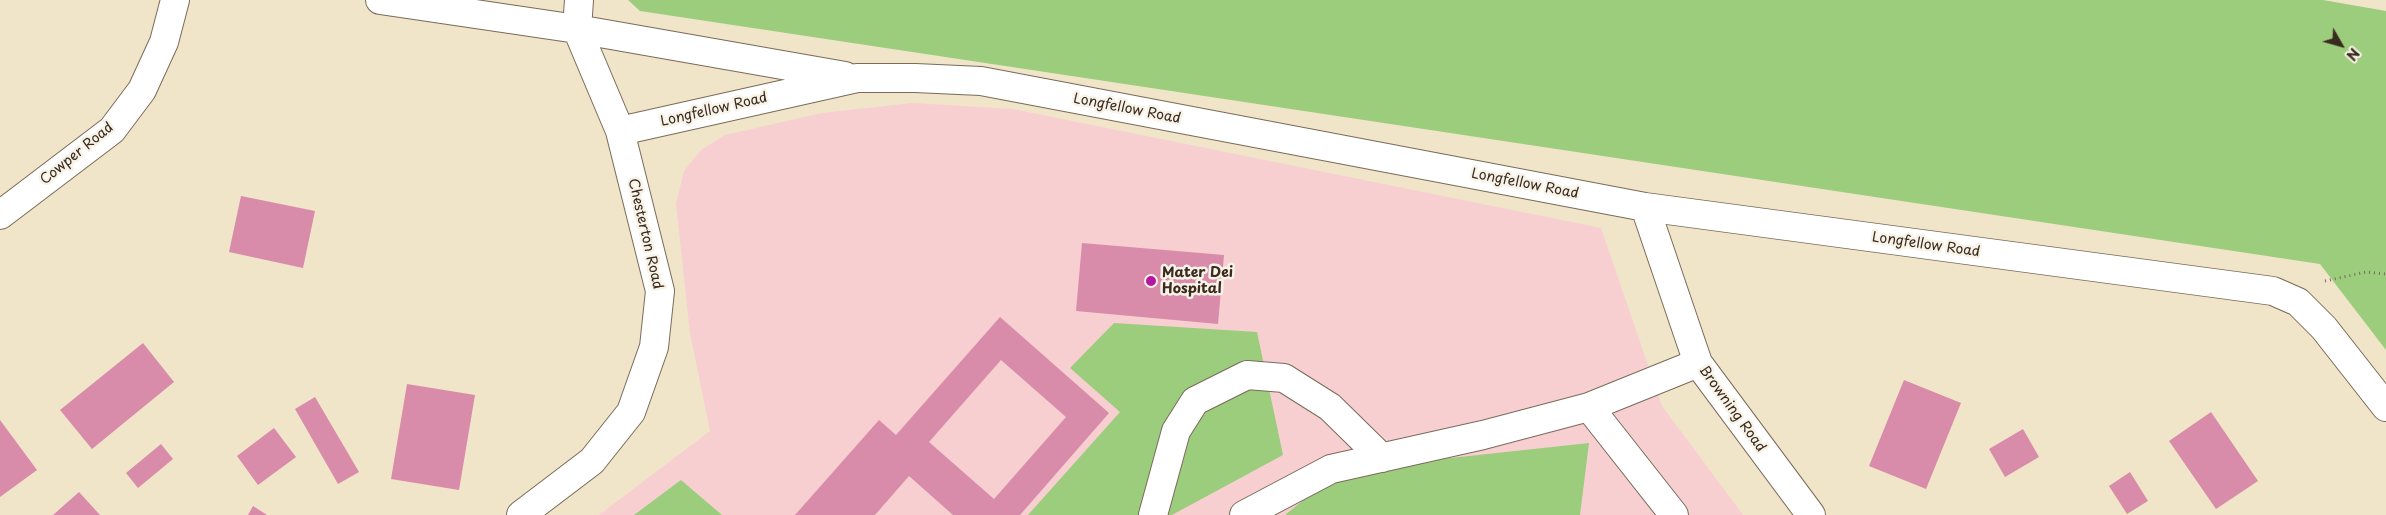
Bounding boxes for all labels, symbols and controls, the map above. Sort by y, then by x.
north arrow [2316,20,2366,70]
text: N [2342,44,2365,65]
street label: Longfellow Road [659,90,769,130]
street label: Longfellow Road [1072,90,1182,128]
street label: Cowper Road [37,119,117,189]
street label: Longfellow Road [1470,165,1580,203]
street label: Chesterton Road [624,177,666,291]
street label: Longfellow Road [1871,229,1981,261]
place label: Mater Dei Hospital [1162,265,1233,298]
marker: Mater Dei Hospital [1144,274,1158,288]
street label: Browning Road [1695,362,1769,456]

